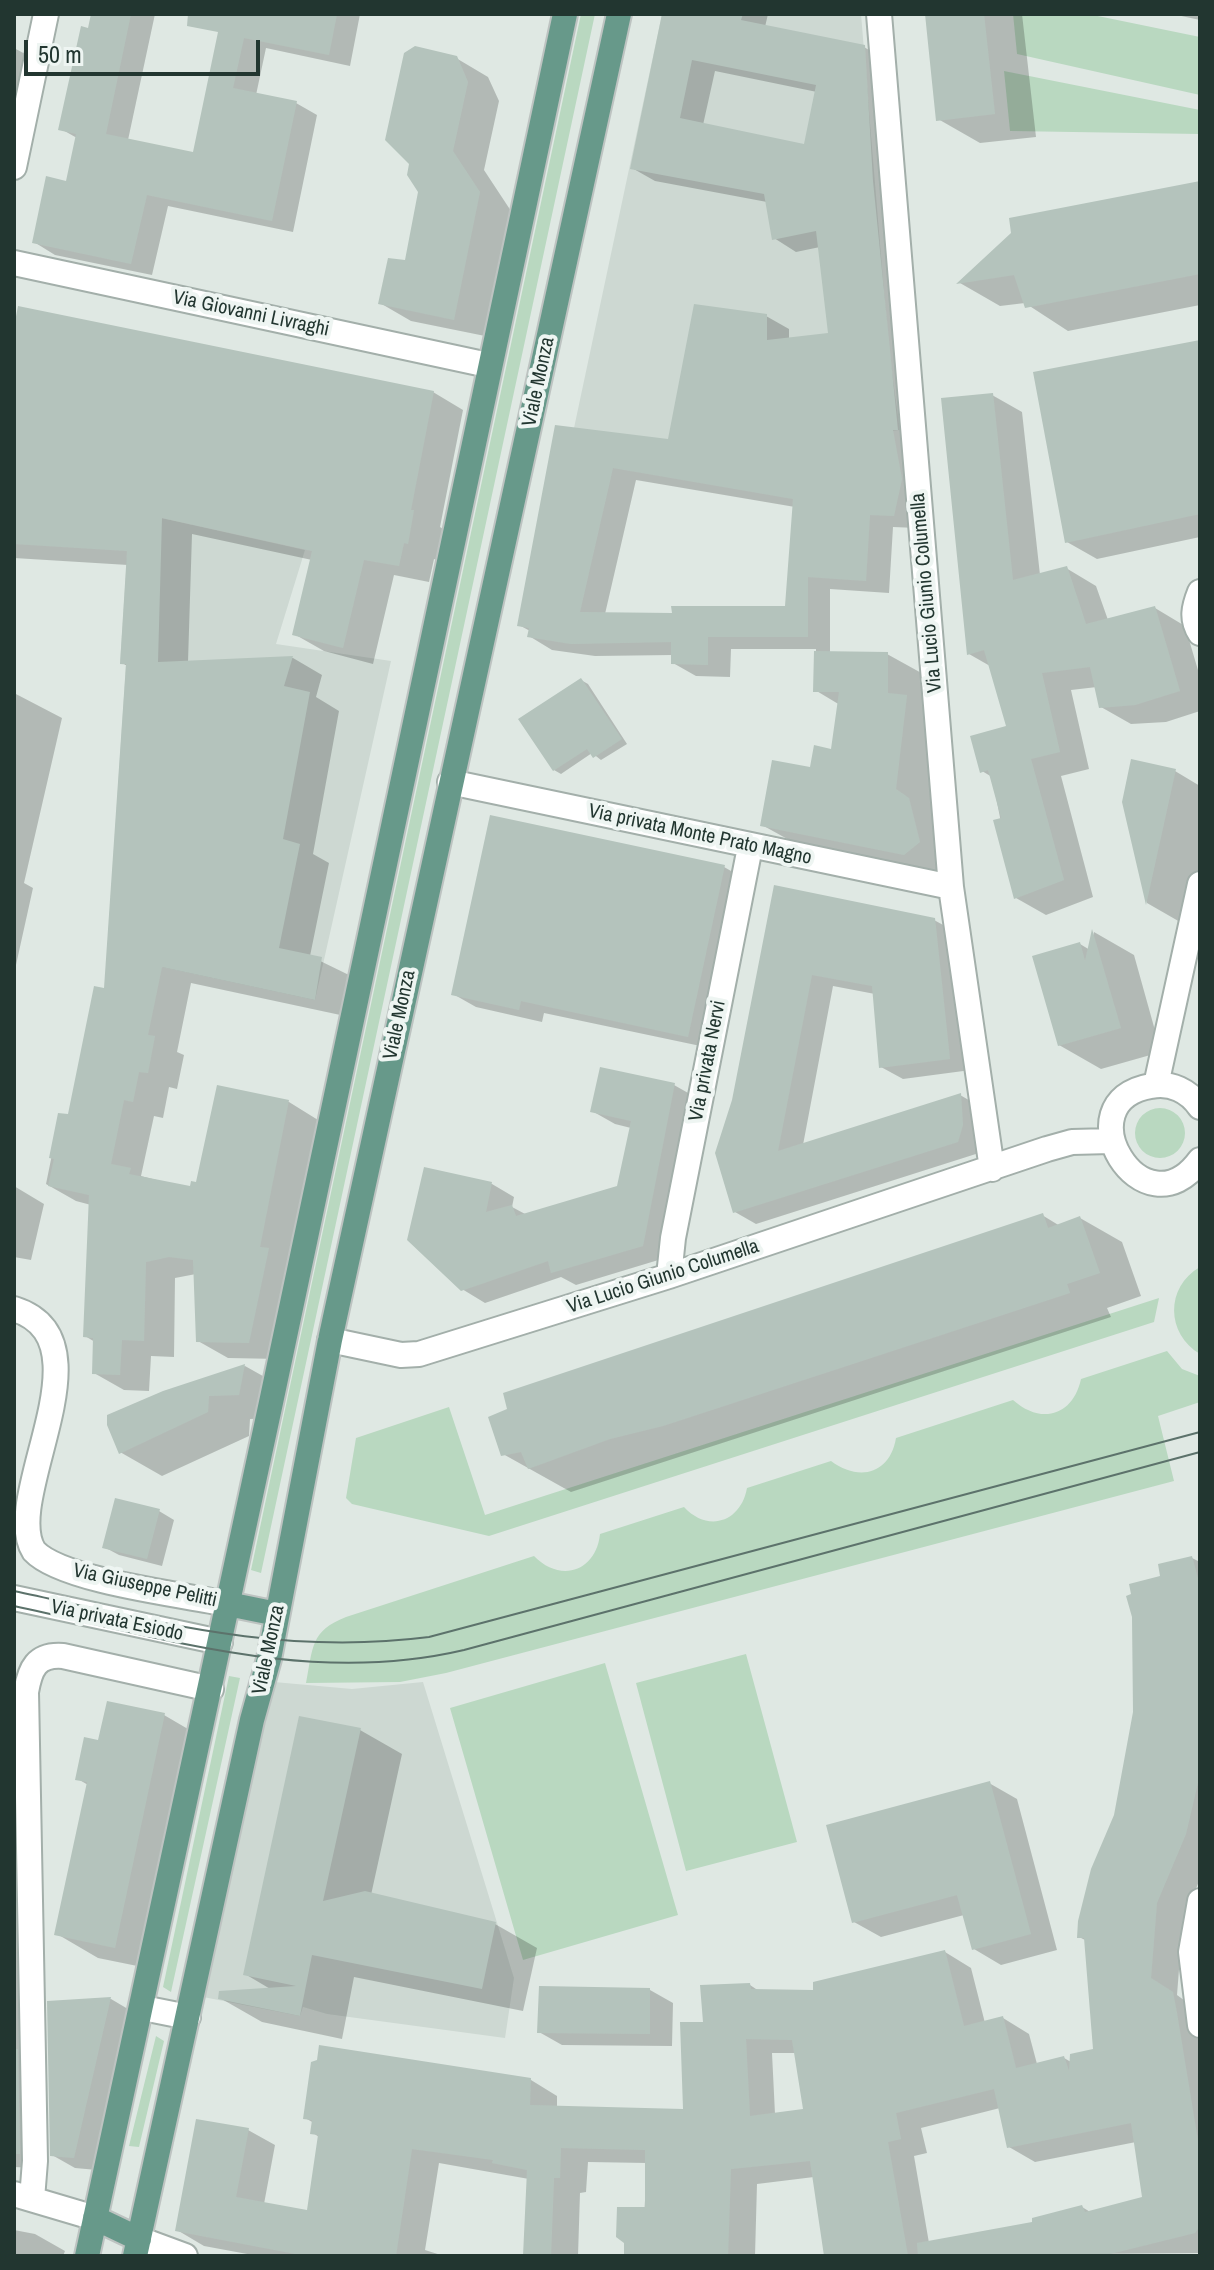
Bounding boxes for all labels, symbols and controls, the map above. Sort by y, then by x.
scale bar [28,24,264,74]
text: 50 m [38,38,82,70]
street label: Via Giovanni Livraghi [171,286,331,342]
street label: Viale Monza [518,335,560,429]
street label: Via Lucio Giunio Columella [906,492,948,694]
street label: Via privata Monte Prato Magno [586,800,814,870]
street label: Viale Monza [379,968,421,1062]
street label: Via privata Nervi [685,998,731,1124]
street label: Via Lucio Giunio Columella [564,1235,762,1319]
street label: Via Giuseppe Pelitti [71,1559,219,1613]
street label: Via privata Esiodo [49,1595,185,1647]
street label: Viale Monza [248,1603,290,1697]

